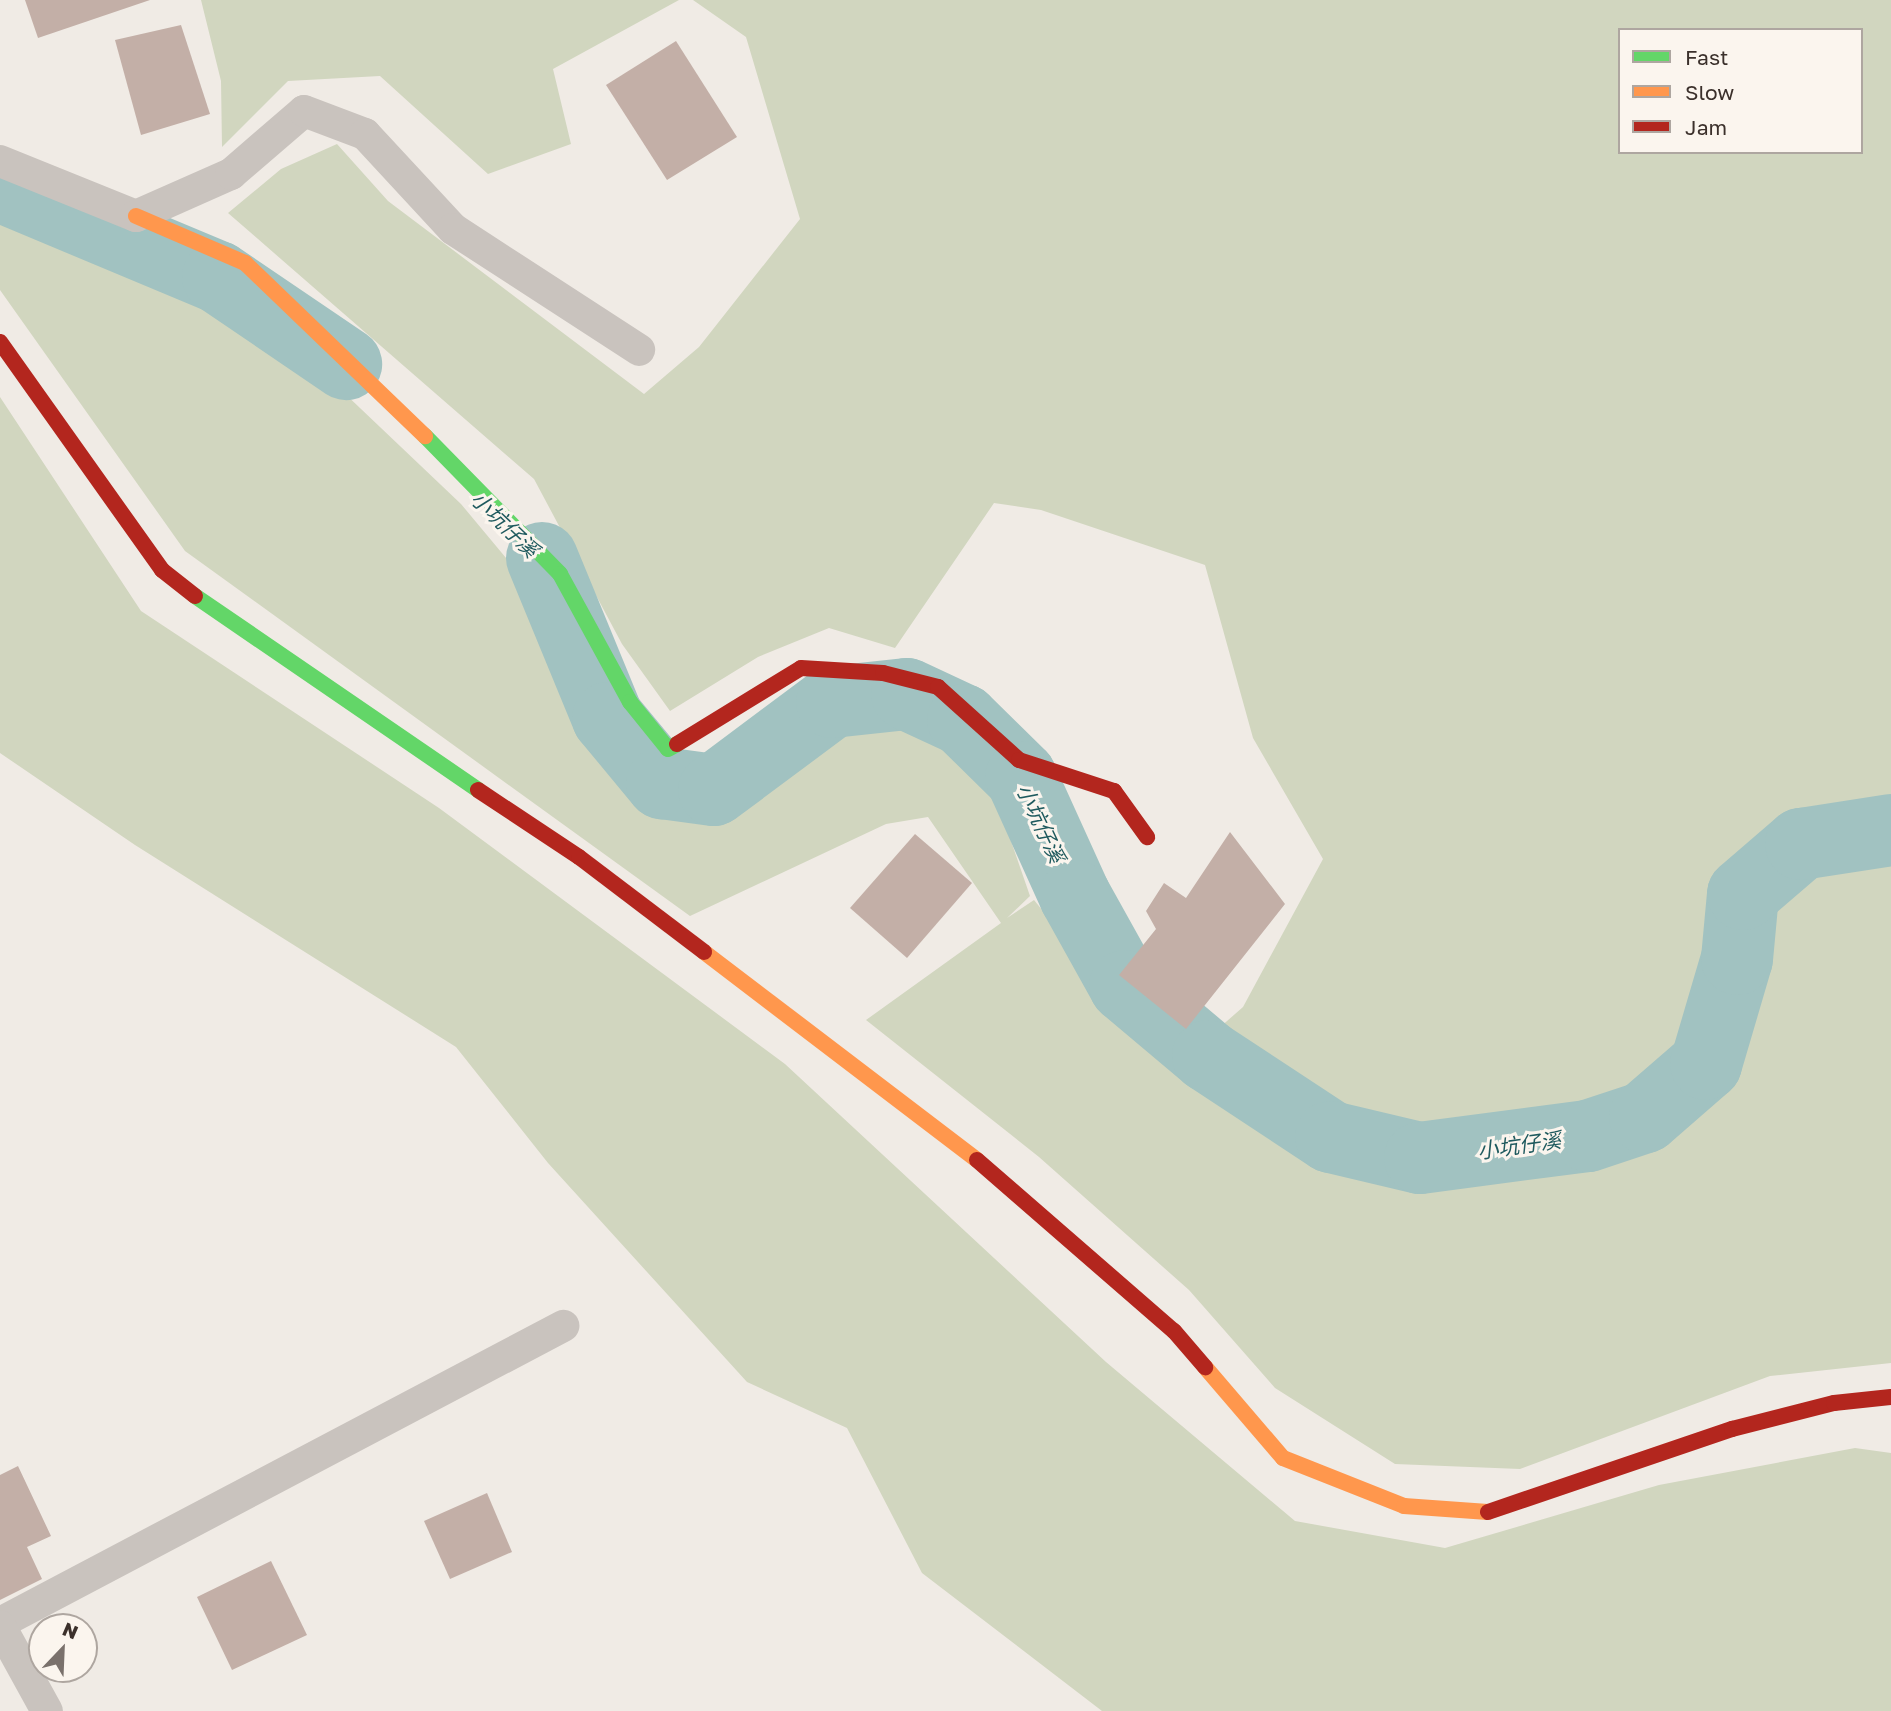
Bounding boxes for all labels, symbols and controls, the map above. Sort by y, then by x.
legend [1618,28,1863,154]
text: Fast [1685,44,1728,70]
text: Slow [1685,79,1734,105]
text: Jam [1685,114,1727,140]
water label: 小坑仔溪 [466,486,544,562]
water label: 小坑仔溪 [1012,780,1070,866]
water label: 小坑仔溪 [1476,1127,1562,1163]
north arrow [28,1613,98,1683]
text: N [59,1617,82,1643]

